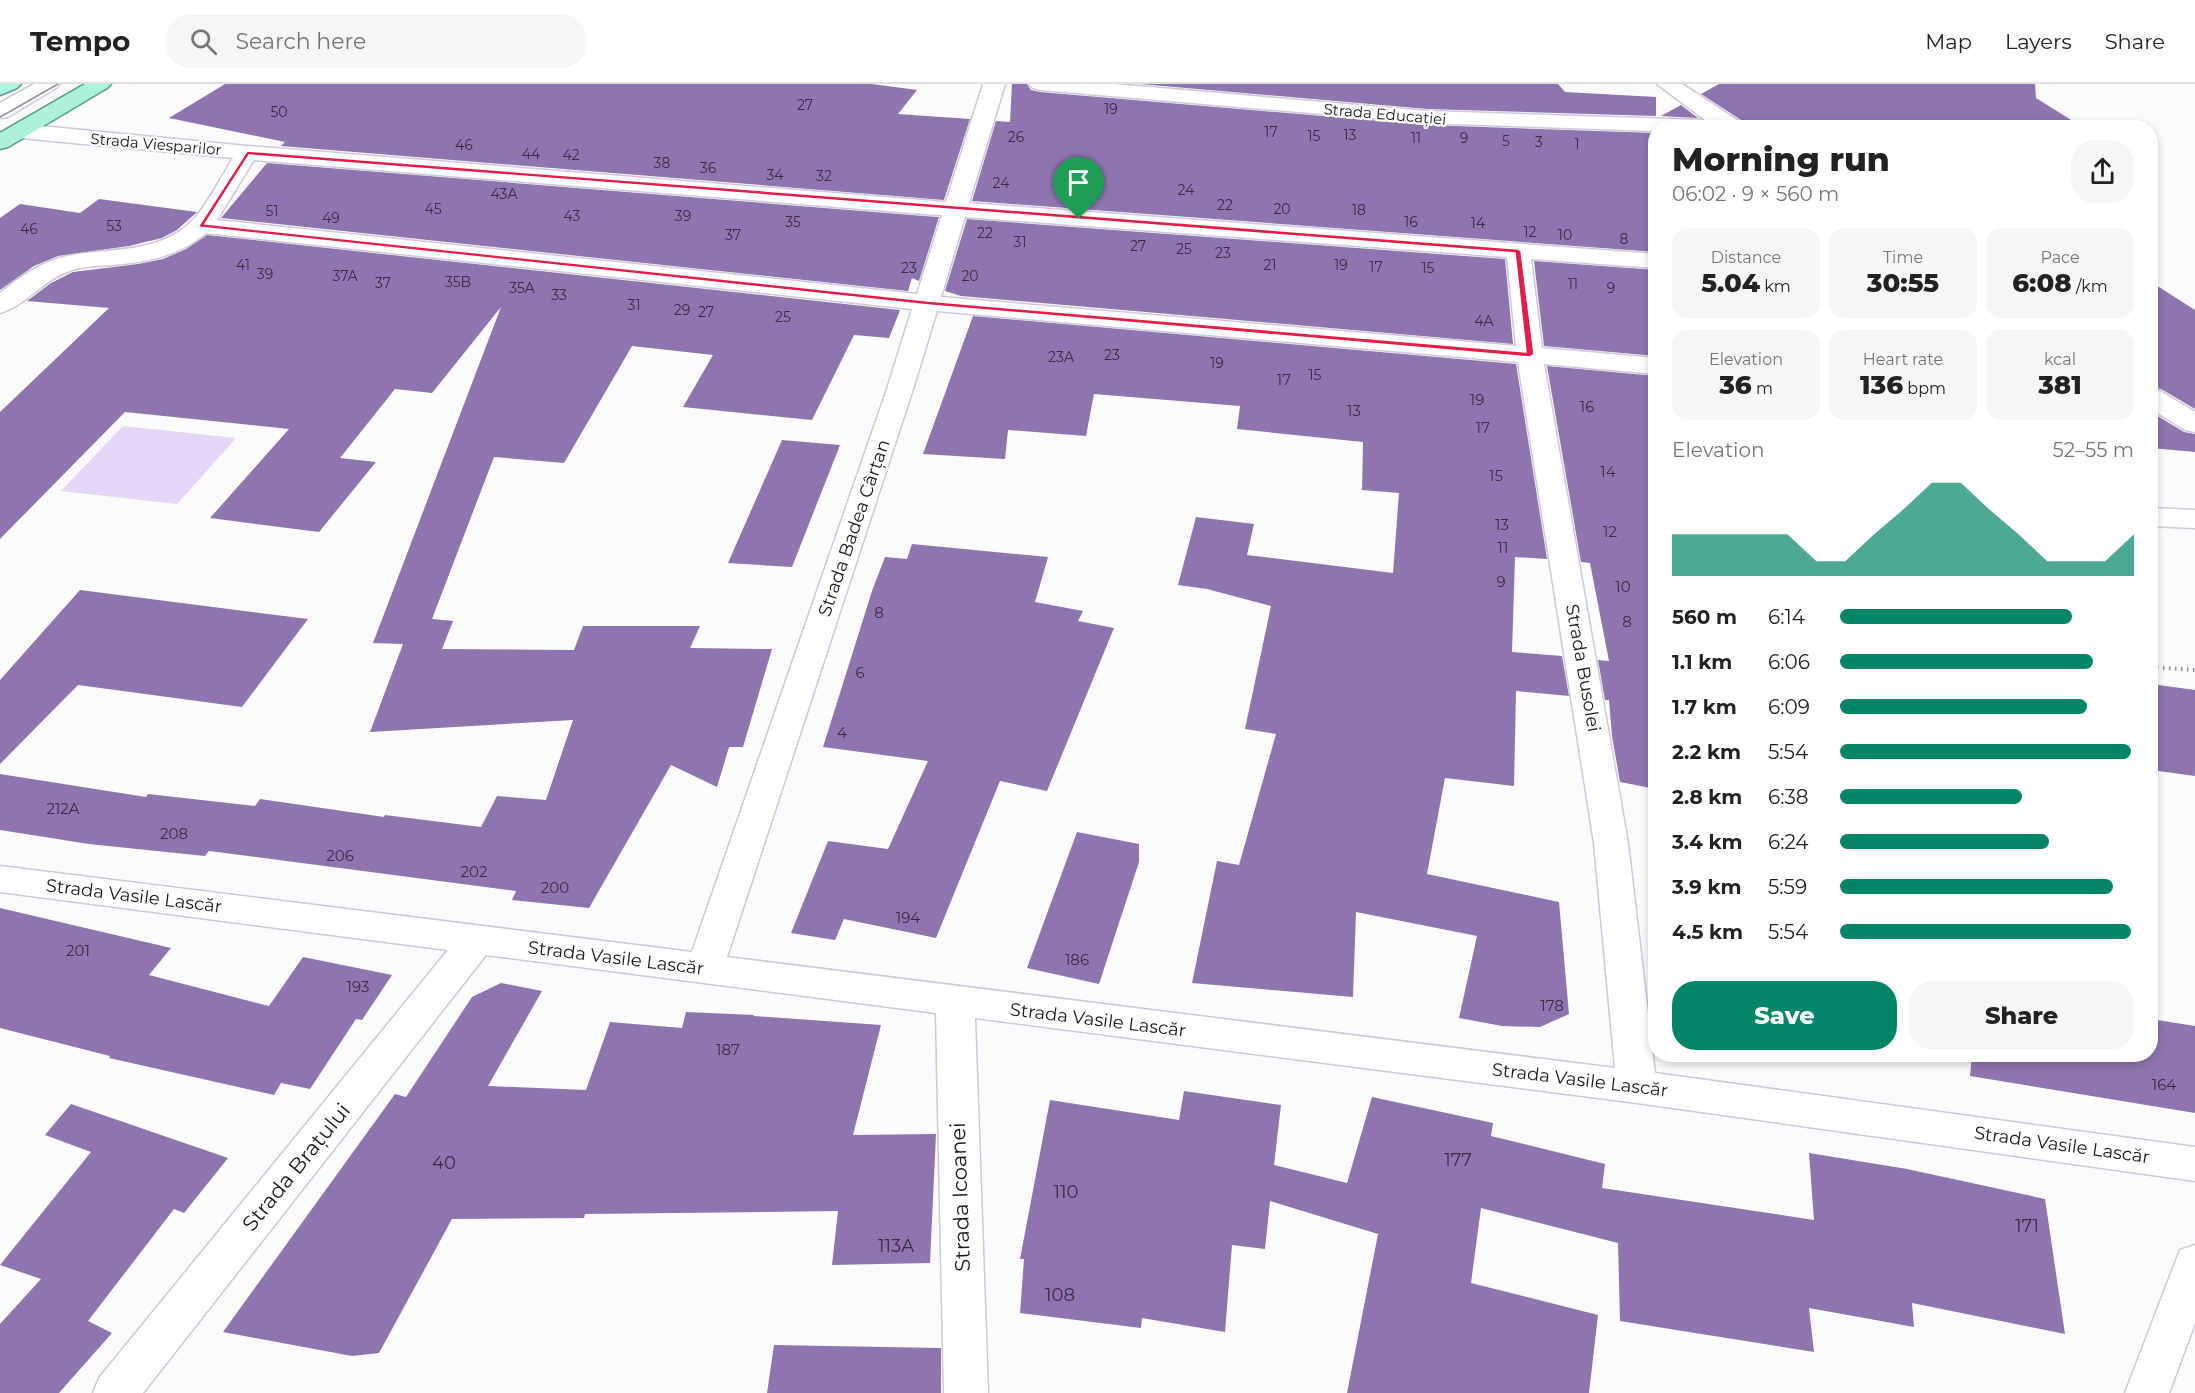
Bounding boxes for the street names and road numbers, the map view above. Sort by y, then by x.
street label: Strada Educației [1323,99,1447,130]
street label: Strada Viesparilor [90,129,222,159]
street label: Strada Badea Cârțan [813,437,896,620]
street label: Strada Busolei [1561,602,1605,734]
street label: Strada Vasile Lascăr [45,874,223,918]
street label: Strada Vasile Lascăr [527,936,705,980]
street label: Strada Vasile Lascăr [1009,998,1187,1042]
street label: Strada Vasile Lascăr [1491,1058,1669,1102]
street label: Strada Brațului [237,1098,356,1237]
street label: Strada Icoanei [945,1122,975,1272]
street label: Strada Vasile Lascăr [1973,1122,2151,1168]

